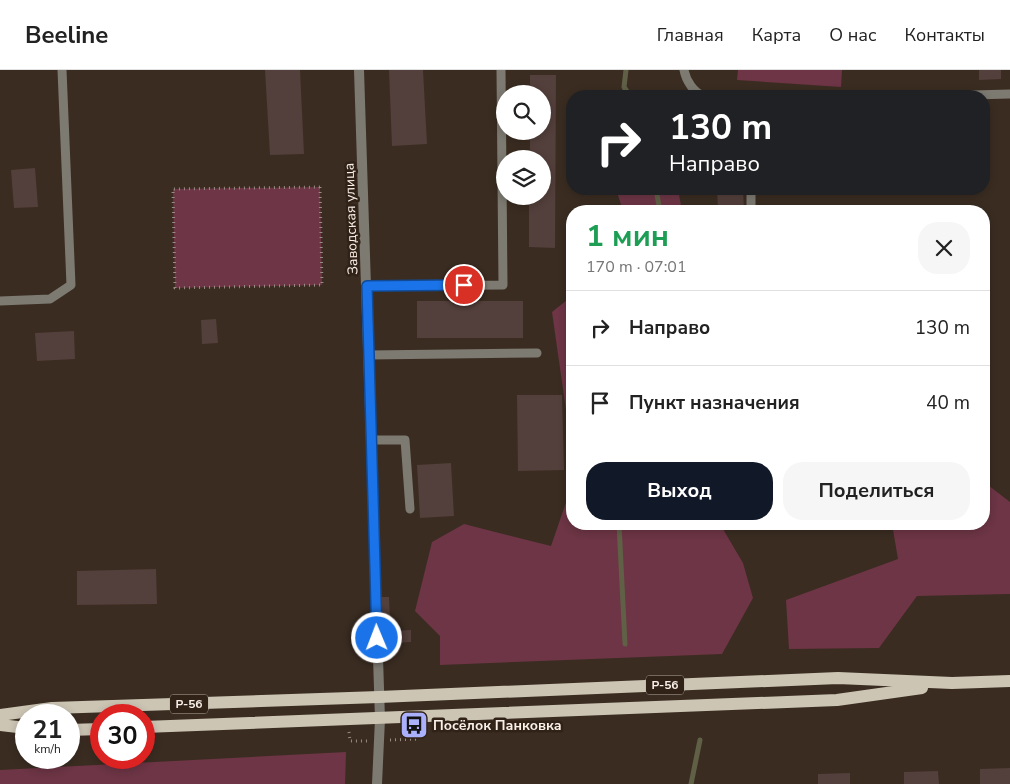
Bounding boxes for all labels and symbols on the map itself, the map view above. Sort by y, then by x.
street label: Заводская улица [340,163,362,275]
pin [443,264,485,306]
position arrow [350,611,402,663]
road number: Р-56 [646,676,684,694]
road number: Р-56 [170,694,208,714]
speed limit sign: 30 [90,704,155,769]
bus stop icon: Посёлок Панковка [399,710,429,740]
place label: Посёлок Панковка [433,716,562,735]

